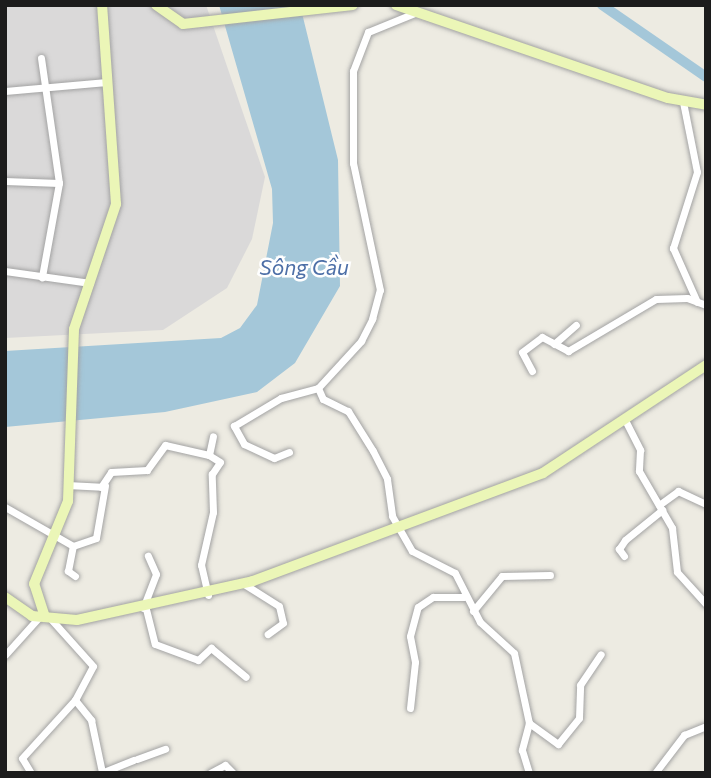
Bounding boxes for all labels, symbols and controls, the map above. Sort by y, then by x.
water label: Sông Cầu [259,254,349,280]

